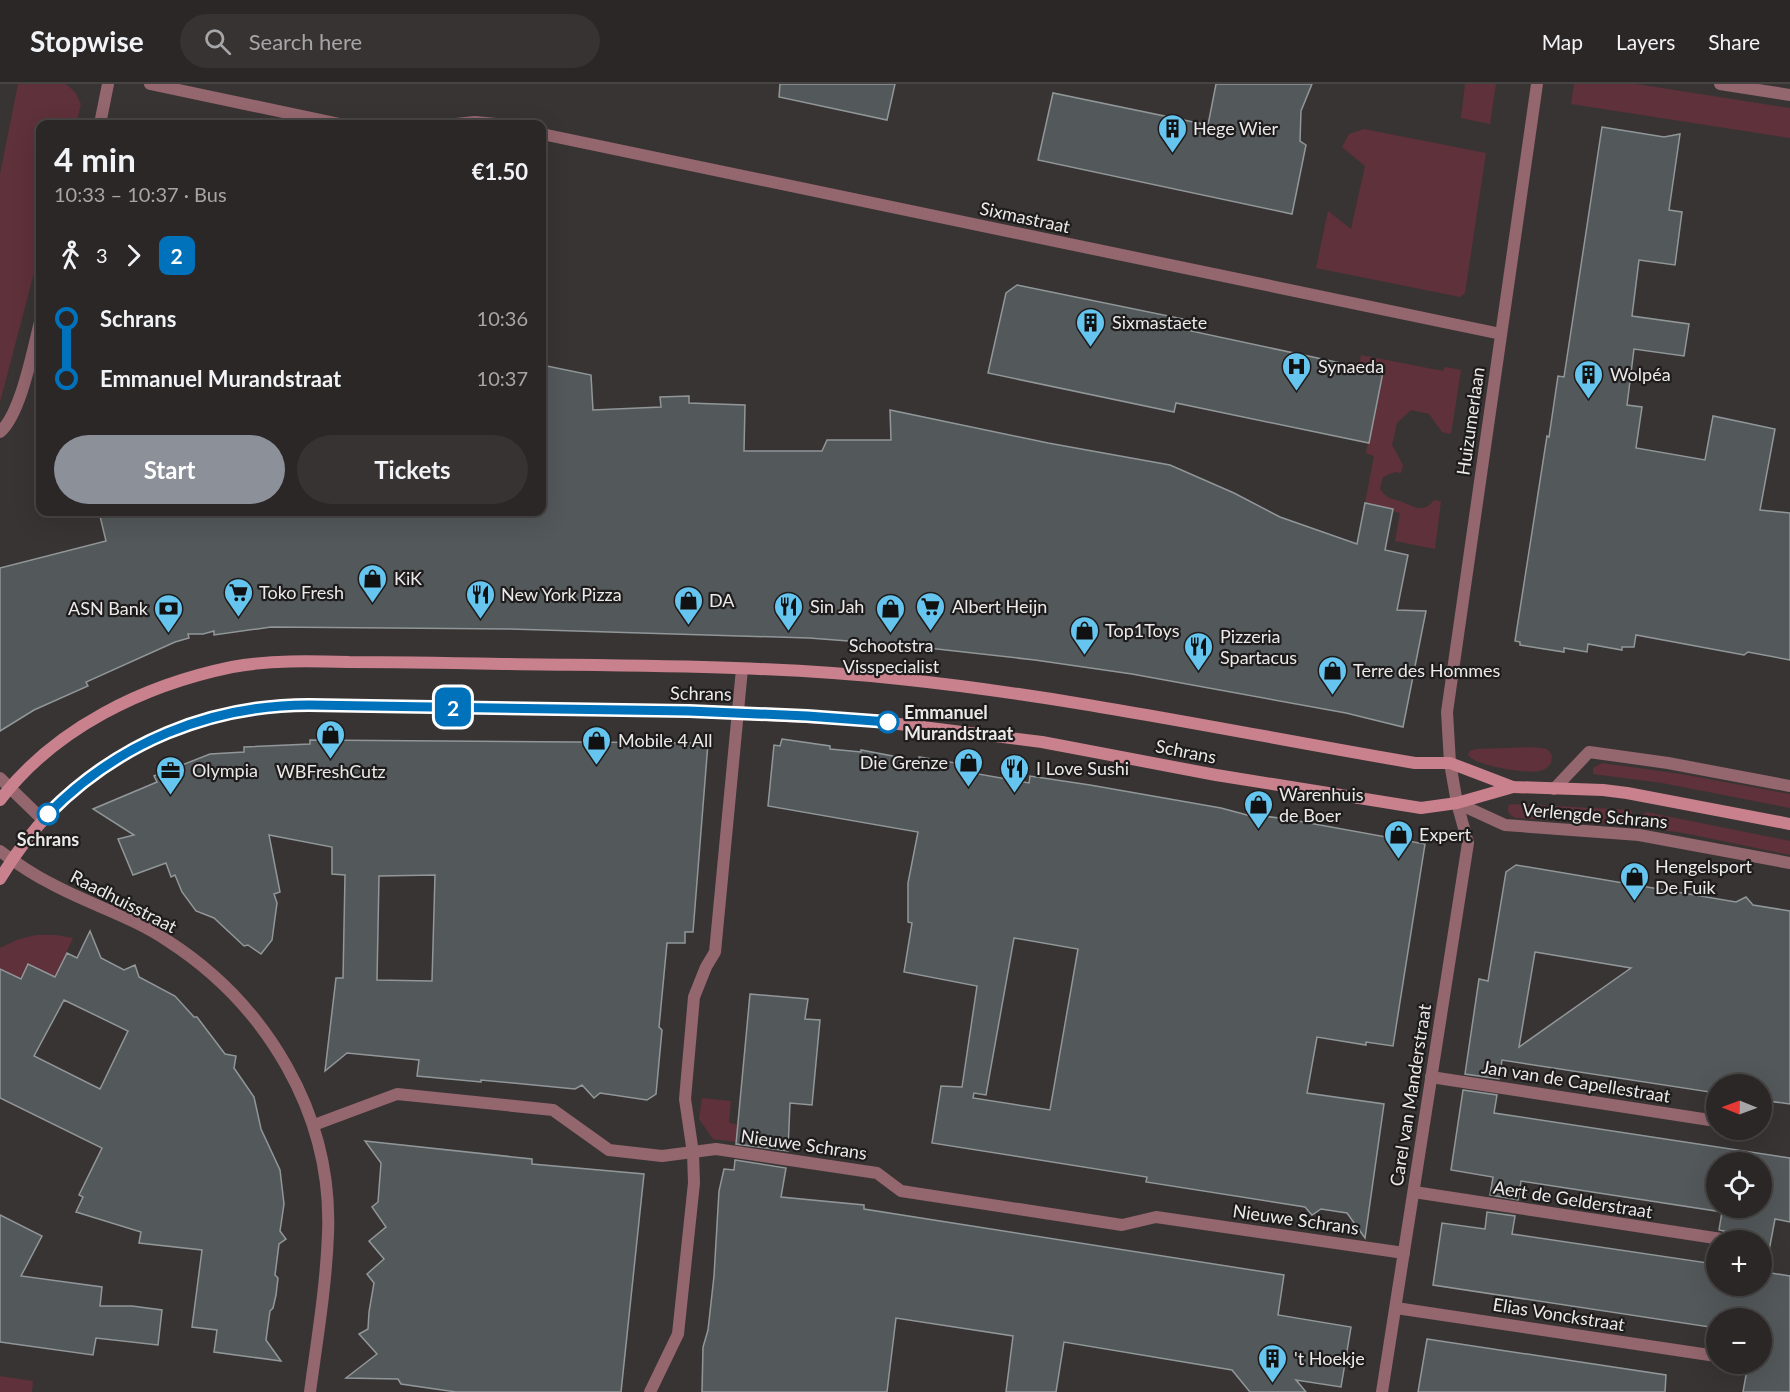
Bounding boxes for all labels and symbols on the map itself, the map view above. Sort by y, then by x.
building icon: Hege Wier [1156,112,1188,154]
place label: Hege Wier [1193,117,1278,139]
street label: Sixmastraat [978,197,1073,237]
building icon: Sixmastaete [1075,306,1107,348]
place label: Sixmastaete [1112,311,1207,333]
hospital icon: Synaeda [1281,350,1313,392]
place label: Synaeda [1318,355,1384,377]
building icon: Wolpéa [1573,358,1605,400]
place label: Wolpéa [1610,363,1671,385]
street label: Huizumerlaan [1452,365,1488,477]
shop icon: KiK [357,562,389,604]
place label: KiK [394,567,422,589]
supermarket icon: Toko Fresh [222,576,254,618]
restaurant icon: New York Pizza [464,578,496,620]
place label: Toko Fresh [259,581,344,603]
place label: New York Pizza [501,583,622,605]
shop icon: DA [672,584,704,626]
place label: DA [709,589,735,611]
restaurant icon: Sin Jah [773,590,805,632]
supermarket icon: Albert Heijn [915,590,947,632]
bank icon: ASN Bank [153,592,185,634]
shop icon: Schootstra Visspecialist [875,592,907,634]
place label: Sin Jah [810,595,864,617]
place label: Albert Heijn [952,595,1047,617]
place label: ASN Bank [68,597,149,619]
shop icon: Top1Toys [1068,614,1100,656]
place label: Top1Toys [1105,619,1180,641]
place label: Pizzeria Spartacus [1220,625,1297,668]
restaurant icon: Pizzeria Spartacus [1183,630,1215,672]
place label: Schootstra Visspecialist [843,634,940,677]
shop icon: Terre des Hommes [1316,654,1348,696]
place label: Terre des Hommes [1353,659,1501,681]
street label: Schrans [670,681,732,705]
line badge: 2 [434,688,472,726]
place label: Emmanuel Murandstraat [904,701,1013,744]
marker: Emmanuel Murandstraat [877,711,899,733]
shop icon: WBFreshCutz [315,718,347,760]
shop icon: Mobile 4 All [581,724,613,766]
place label: Mobile 4 All [618,729,713,751]
street label: Schrans [1154,734,1219,768]
shop icon: Die Grenze [953,746,985,788]
place label: Die Grenze [860,751,948,773]
restaurant icon: I Love Sushi [999,752,1031,794]
office icon: Olympia [155,754,187,796]
place label: I Love Sushi [1036,757,1129,779]
place label: Olympia [192,759,258,781]
place label: WBFreshCutz [276,760,386,782]
place label: Warenhuis de Boer [1279,783,1364,826]
shop icon: Warenhuis de Boer [1242,788,1274,830]
street label: Verlengde Schrans [1521,798,1669,832]
marker: Schrans [37,803,59,825]
shop icon: Expert [1382,818,1414,860]
place label: Expert [1419,823,1472,845]
place label: Schrans [17,828,79,850]
place label: Hengelsport De Fuik [1655,855,1753,898]
shop icon: Hengelsport De Fuik [1618,860,1650,902]
street label: Raadhuisstraat [67,865,181,937]
street label: Carel van Manderstraat [1385,1002,1435,1188]
street label: Jan van de Capellestraat [1480,1055,1672,1107]
north arrow [1706,1074,1772,1140]
street label: Nieuwe Schrans [740,1124,869,1164]
street label: Aert de Gelderstraat [1492,1176,1655,1223]
street label: Nieuwe Schrans [1232,1199,1361,1239]
street label: Elias Vonckstraat [1491,1293,1627,1335]
building icon: 't Hoekje [1257,1342,1289,1384]
place label: 't Hoekje [1294,1347,1365,1369]

